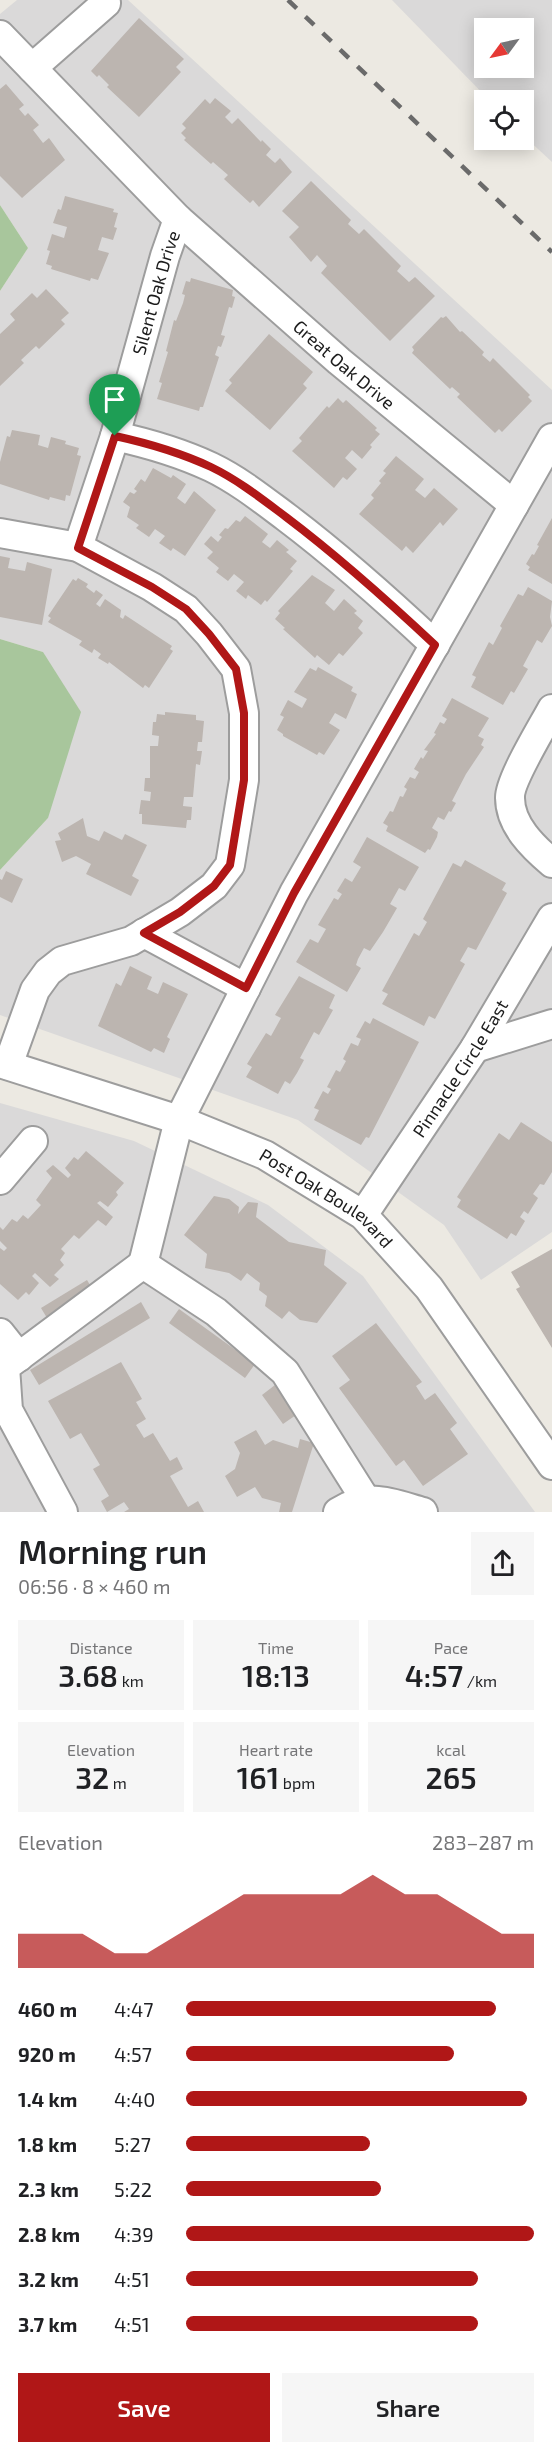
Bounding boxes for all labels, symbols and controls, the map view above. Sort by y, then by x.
north arrow [474,18,534,78]
map controls [474,18,534,150]
button: locate [474,90,534,150]
street label: Silent Oak Drive [127,227,184,357]
street label: Great Oak Drive [289,315,400,414]
pin [89,374,140,436]
icon: arrive [98,383,131,416]
street label: Pinnacle Circle East [408,995,512,1141]
street label: Post Oak Boulevard [256,1143,398,1252]
text: Morning run [18,1531,207,1571]
button: share [471,1532,534,1595]
text: 06:56 · 8 × 460 m [18,1574,171,1598]
text: Distance [69,1638,133,1657]
text: Time [258,1638,294,1657]
text: Pace [434,1638,468,1657]
text: 3.68 [58,1657,118,1693]
text: 18:13 [242,1657,310,1693]
text: 4:57 [405,1657,463,1693]
text: km [118,1671,144,1690]
text: /km [463,1671,497,1690]
text: Elevation [67,1740,135,1759]
text: Heart rate [239,1740,313,1759]
text: kcal [436,1740,466,1759]
text: 32 [75,1759,109,1795]
text: 161 [237,1759,279,1795]
text: 265 [426,1759,477,1795]
text: m [109,1773,127,1792]
text: bpm [279,1773,315,1792]
text: Elevation [18,1830,103,1854]
text: 283–287 m [432,1830,534,1854]
text: 460 m [18,1997,77,2021]
text: 4:47 [114,1997,154,2021]
text: 920 m [18,2042,76,2066]
text: 4:57 [114,2042,152,2066]
text: 1.4 km [18,2087,77,2111]
text: 4:40 [114,2087,155,2111]
text: 1.8 km [18,2132,77,2156]
text: 5:27 [114,2132,151,2156]
text: 2.3 km [18,2177,79,2201]
text: 5:22 [114,2177,152,2201]
text: 2.8 km [18,2222,80,2246]
text: 4:39 [114,2222,154,2246]
text: 3.2 km [18,2267,79,2291]
text: 4:51 [114,2267,150,2291]
text: 3.7 km [18,2312,77,2336]
text: 4:51 [114,2312,150,2336]
button: Save [18,2373,270,2442]
button: Share [282,2373,534,2442]

